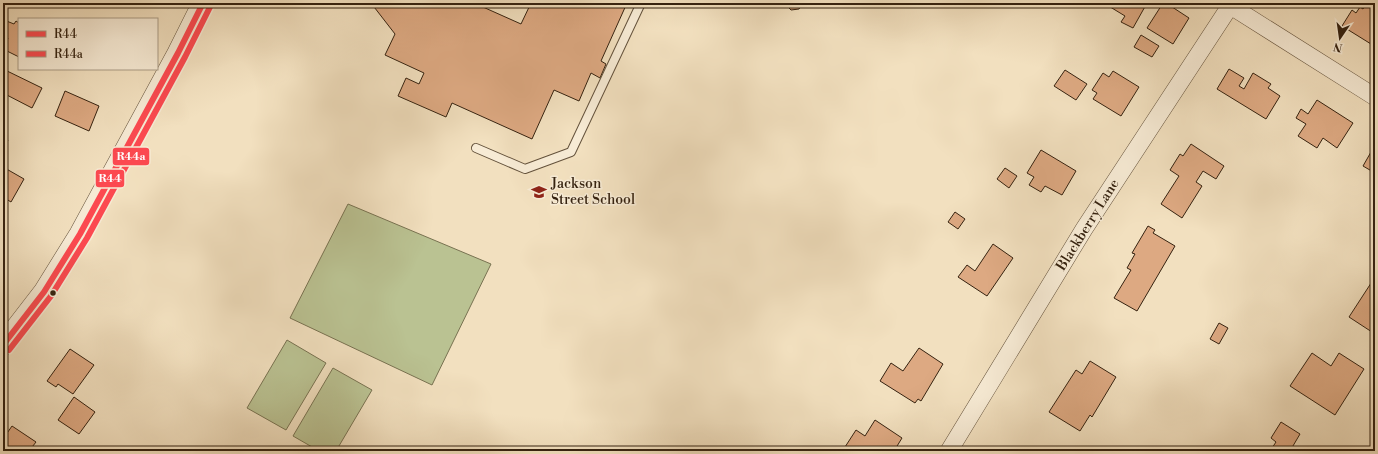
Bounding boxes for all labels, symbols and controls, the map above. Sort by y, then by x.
legend [18,18,158,70]
north arrow [1320,18,1360,58]
text: R44 [54,27,77,42]
text: N [1332,39,1344,55]
text: R44a [54,47,84,62]
line badge: R44a [112,147,150,166]
text: R44a [116,150,146,164]
line badge: R44 [95,169,125,188]
text: R44 [98,172,122,186]
place label: Jackson Street School [550,175,635,209]
street label: Blackberry Lane [1052,176,1123,275]
school or university icon: Jackson Street School [530,183,548,201]
unlabelled marker [48,288,58,298]

